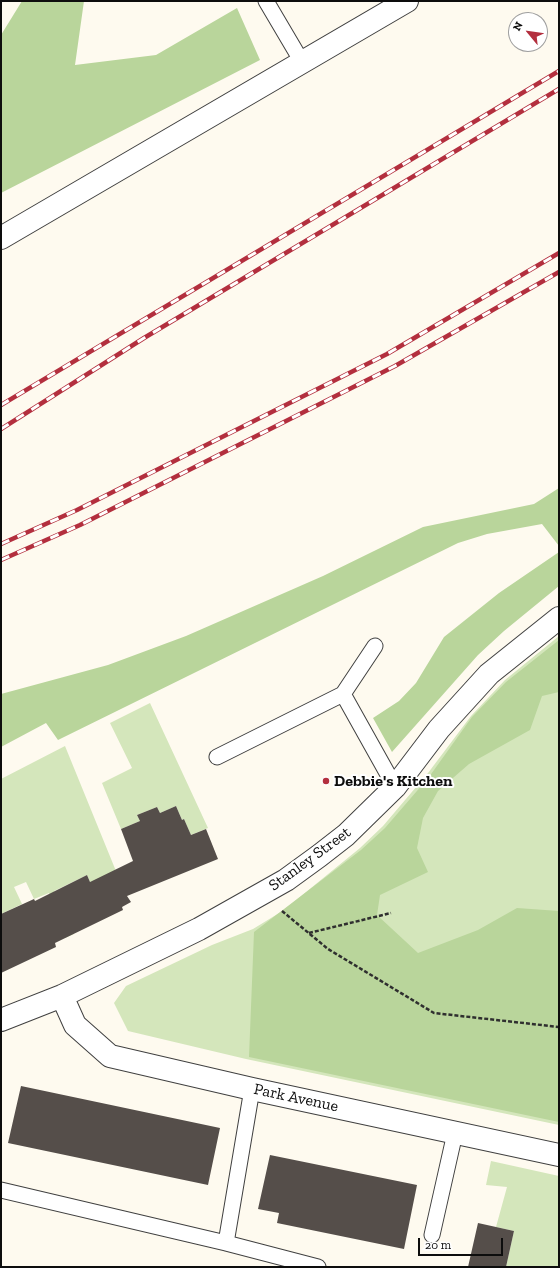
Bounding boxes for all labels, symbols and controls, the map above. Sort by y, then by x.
north arrow [508,12,548,52]
text: N [510,20,526,33]
place label: Debbie's Kitchen [334,771,453,791]
marker: Debbie's Kitchen [321,776,331,786]
street label: Stanley Street [265,823,355,895]
street label: Park Avenue [252,1080,340,1116]
scale bar [420,1230,505,1256]
text: 20 m [425,1238,451,1252]

